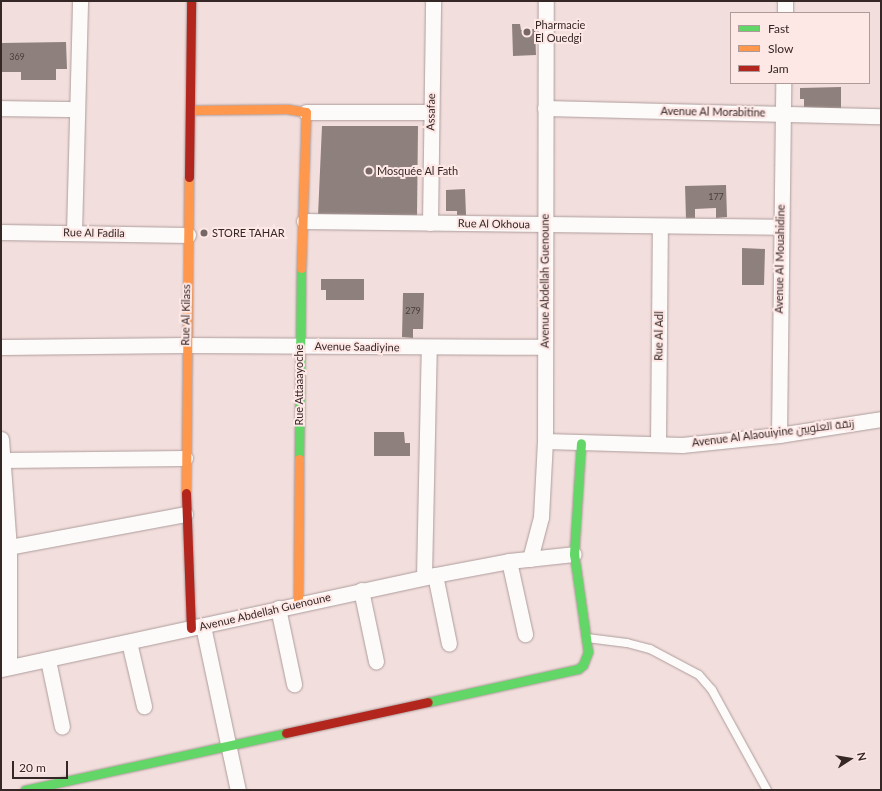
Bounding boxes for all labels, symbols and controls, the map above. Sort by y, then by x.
legend [730,12,870,84]
place label: Pharmacie El Ouedgi [535,19,585,45]
text: Fast [768,21,789,36]
marker: Pharmacie El Ouedgi [522,27,532,37]
text: Slow [768,41,793,56]
house number: 369 [9,52,25,62]
text: Jam [768,61,789,76]
street label: Assafae [424,93,438,131]
street label: Avenue Al Morabitine [660,104,766,120]
place label: Mosquée Al Fath [377,164,459,178]
marker: Mosquée Al Fath [364,166,374,176]
house number: 177 [708,192,724,202]
street label: Avenue Al Mouahidine [772,204,788,314]
street label: Avenue Abdellah Guenoune [538,214,552,348]
street label: Rue Al Okhoua [458,217,530,231]
street label: Rue Al Fadila [63,226,125,240]
place label: STORE TAHAR [212,226,285,240]
marker: STORE TAHAR [199,228,209,238]
street label: Rue Al Kilass [179,284,193,346]
house number: 279 [405,306,421,316]
street label: Rue Al Adl [652,311,666,361]
street label: Avenue Saadiyine [314,340,400,354]
street label: Rue Attaaayoche [292,344,306,426]
street label: Avenue Al Alaouiyine زنقة العلويين [691,416,855,450]
street label: Avenue Abdellah Guenoune [198,590,332,634]
north arrow [830,739,870,779]
text: N [855,751,869,762]
scale bar [14,753,70,779]
text: 20 m [19,760,46,775]

